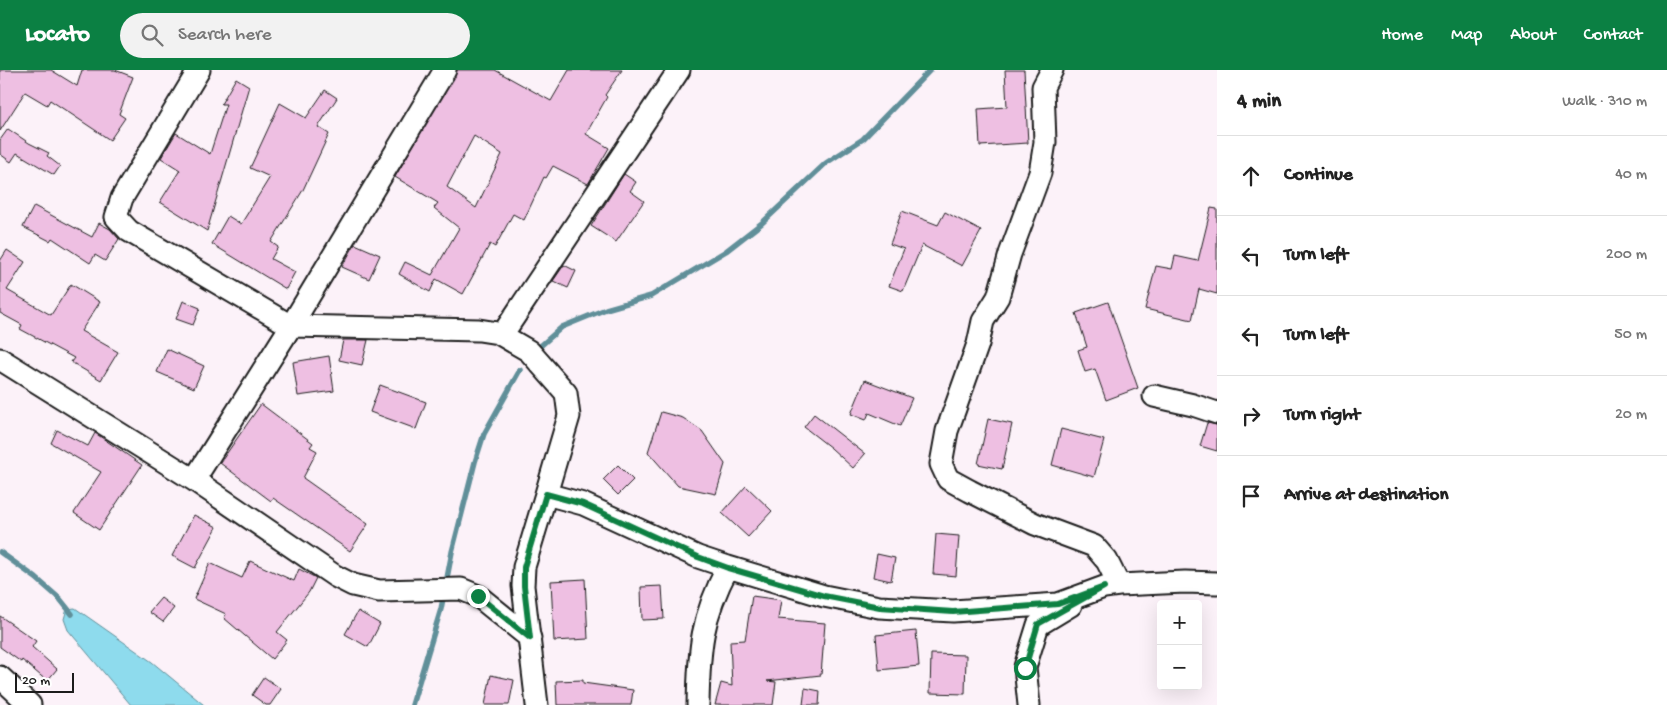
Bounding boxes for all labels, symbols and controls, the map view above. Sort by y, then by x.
search box [120,13,470,58]
text: Locato [25,21,90,50]
icon: search [138,21,166,49]
text: Search here [178,24,272,47]
text: Home [1381,25,1423,46]
text: Map [1451,25,1482,46]
text: About [1510,25,1556,46]
text: Contact [1584,25,1642,46]
text: 4 min [1237,90,1281,115]
text: Walk · 310 m [1562,93,1647,112]
icon: ahead [1237,162,1265,190]
text: Continue [1284,164,1353,187]
text: 40 m [1615,166,1647,185]
icon: left [1237,242,1265,270]
text: Turn left [1284,244,1348,267]
text: 200 m [1606,246,1647,265]
icon: left [1237,322,1265,350]
text: Turn left [1284,324,1348,347]
text: 50 m [1614,326,1647,345]
icon: right [1237,402,1265,430]
text: Turn right [1284,404,1360,427]
text: 20 m [1615,406,1647,425]
icon: arrive [1237,482,1265,510]
text: Arrive at destination [1284,484,1448,507]
route end [467,585,490,608]
map controls [1157,600,1202,690]
button: + [1157,600,1202,645]
button: − [1157,645,1202,690]
route start [1014,657,1037,680]
scale bar [15,670,74,693]
text: 20 m [22,673,50,690]

